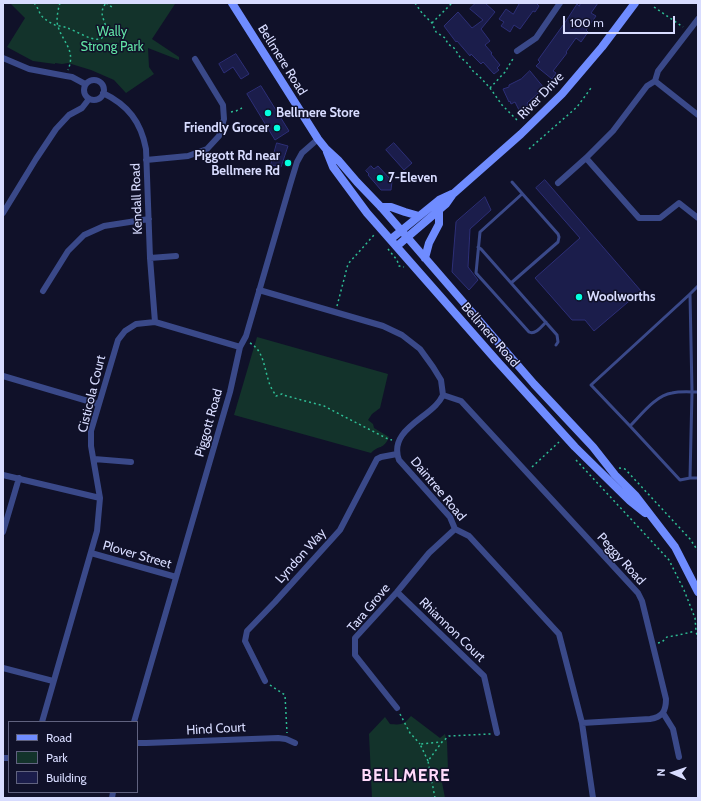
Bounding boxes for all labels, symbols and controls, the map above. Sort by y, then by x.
scale bar [565,8,677,34]
text: 100 m [570,15,604,30]
street label: Bellmere Road [254,22,310,98]
park label: Wally Strong Park [81,24,143,55]
street label: River Drive [515,69,567,123]
place label: Bellmere Store [276,105,360,121]
marker: Bellmere Store [263,108,273,118]
place label: Friendly Grocer [184,120,269,136]
marker: Friendly Grocer [272,123,282,133]
place label: Piggott Rd near Bellmere Rd [194,148,280,179]
marker: Piggott Rd near Bellmere Rd [283,158,293,168]
street label: Kendall Road [128,163,146,235]
place label: 7-Eleven [388,170,437,186]
marker: 7-Eleven [375,173,385,183]
place label: Woolworths [587,289,655,305]
marker: Woolworths [574,292,584,302]
street label: Bellmere Road [458,300,522,370]
street label: Cisticola Court [75,354,109,434]
street label: Piggott Road [192,387,226,459]
street label: Daintree Road [407,454,469,524]
street label: Lyndon Way [272,525,330,587]
street label: Peggy Road [594,530,648,588]
street label: Plover Street [101,538,173,572]
street label: Tara Grove [344,581,394,635]
street label: Rhiannon Court [416,595,488,665]
street label: Hind Court [186,720,246,738]
legend [8,721,138,793]
text: Road [46,730,72,745]
text: Park [46,750,68,765]
north arrow [653,753,693,793]
district label: BELLMERE [361,766,451,786]
text: N [654,768,668,777]
text: Building [46,770,87,785]

